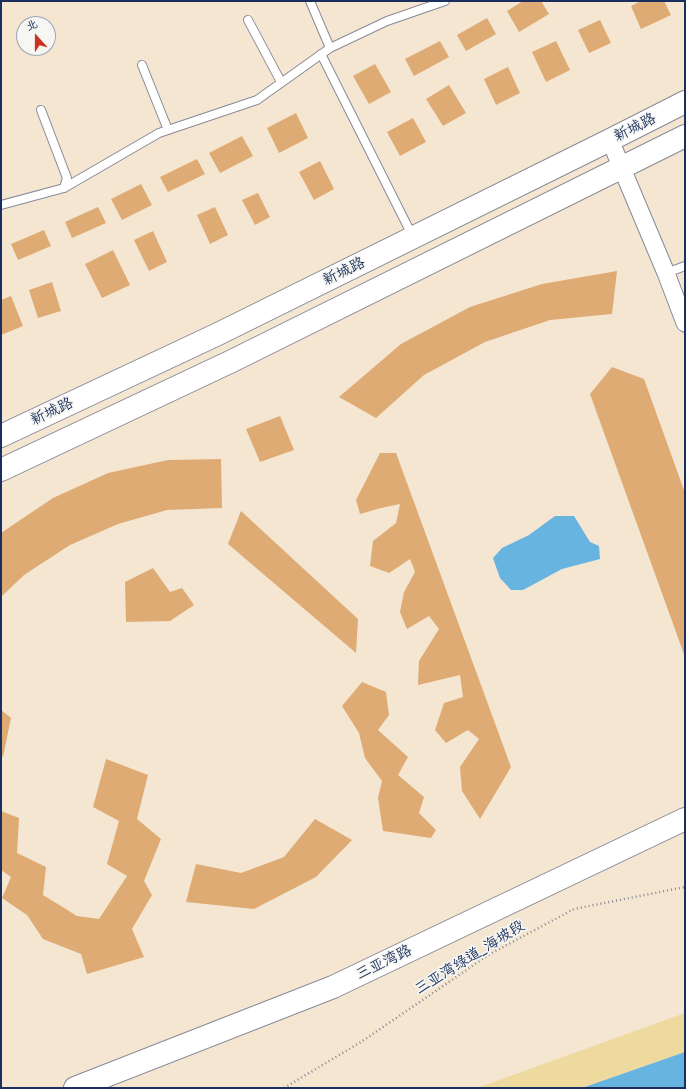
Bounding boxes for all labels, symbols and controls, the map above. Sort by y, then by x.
north arrow [16,16,56,56]
text: 北 [24,17,39,33]
street label: 新城路 [611,110,659,146]
street label: 新城路 [320,254,368,290]
street label: 新城路 [28,394,76,430]
street label: 三亚湾绿道_海坡段 [412,917,528,999]
street label: 三亚湾路 [353,942,415,984]

